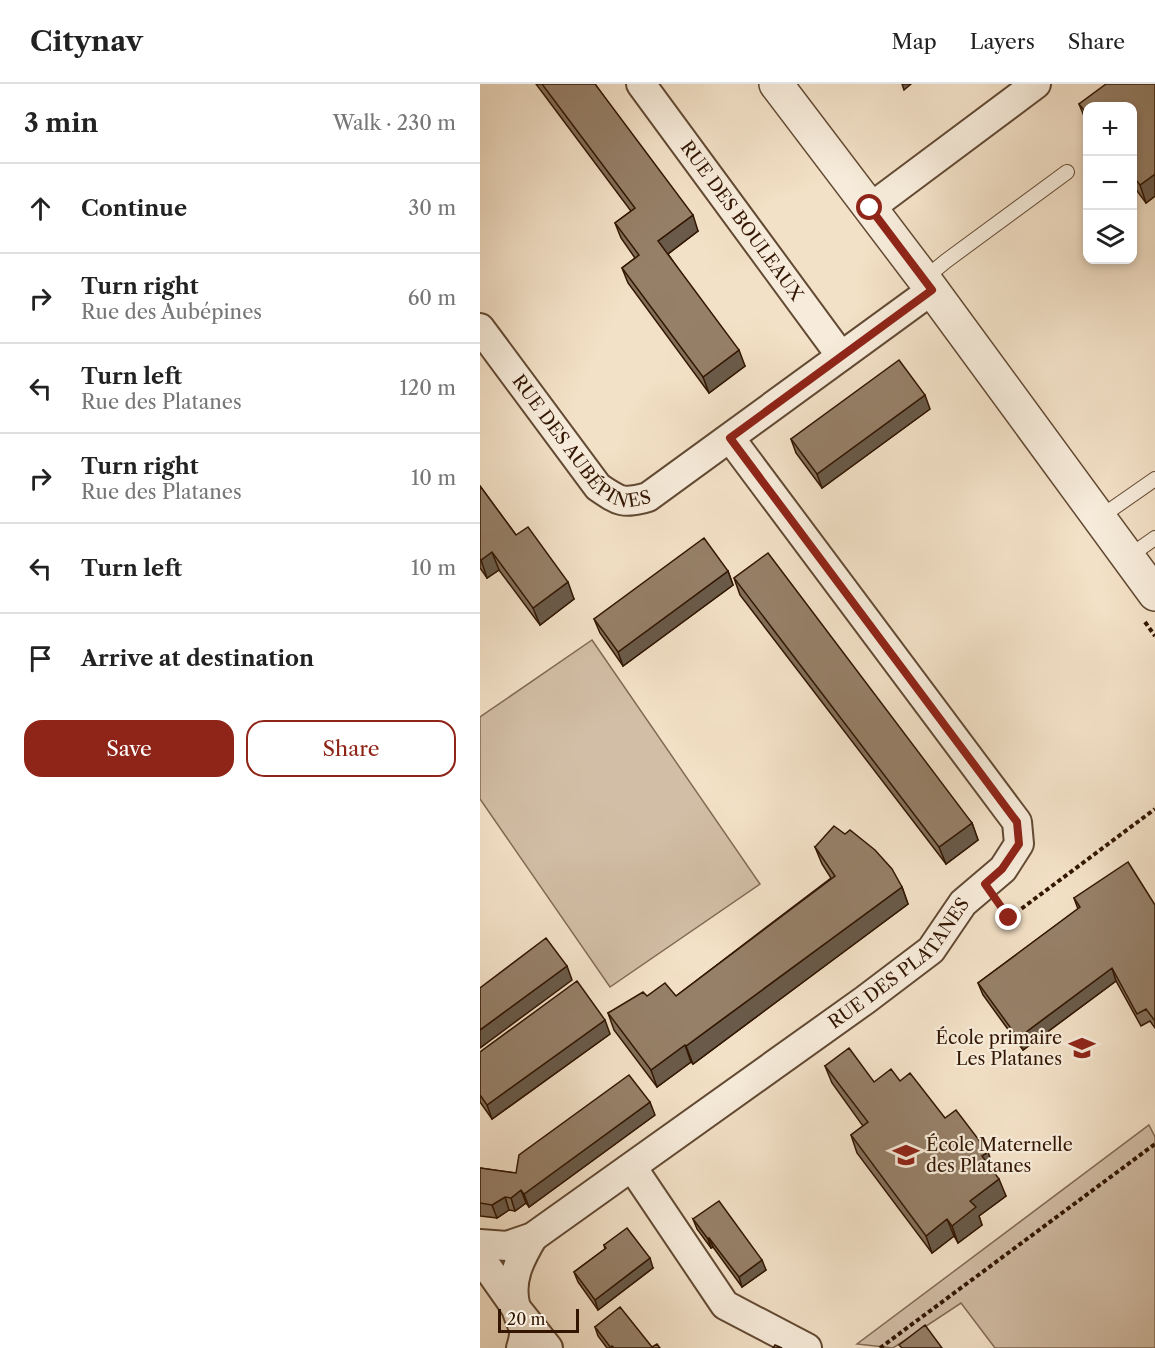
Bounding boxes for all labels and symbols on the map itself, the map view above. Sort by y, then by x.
street label: RUE DES BOULEAUX [676,137,808,306]
route start [856,194,882,220]
street label: RUE DES AUBÉPINES [508,370,653,513]
street label: RUE DES PLATANES [824,894,974,1034]
route end [995,904,1021,930]
place label: École primaire Les Platanes [936,1026,1062,1070]
school or university icon: École primaire Les Platanes [1067,1033,1097,1063]
place label: École Maternelle des Platanes [926,1133,1073,1177]
school or university icon: École Maternelle des Platanes [891,1140,921,1170]
scale bar [498,1306,579,1334]

